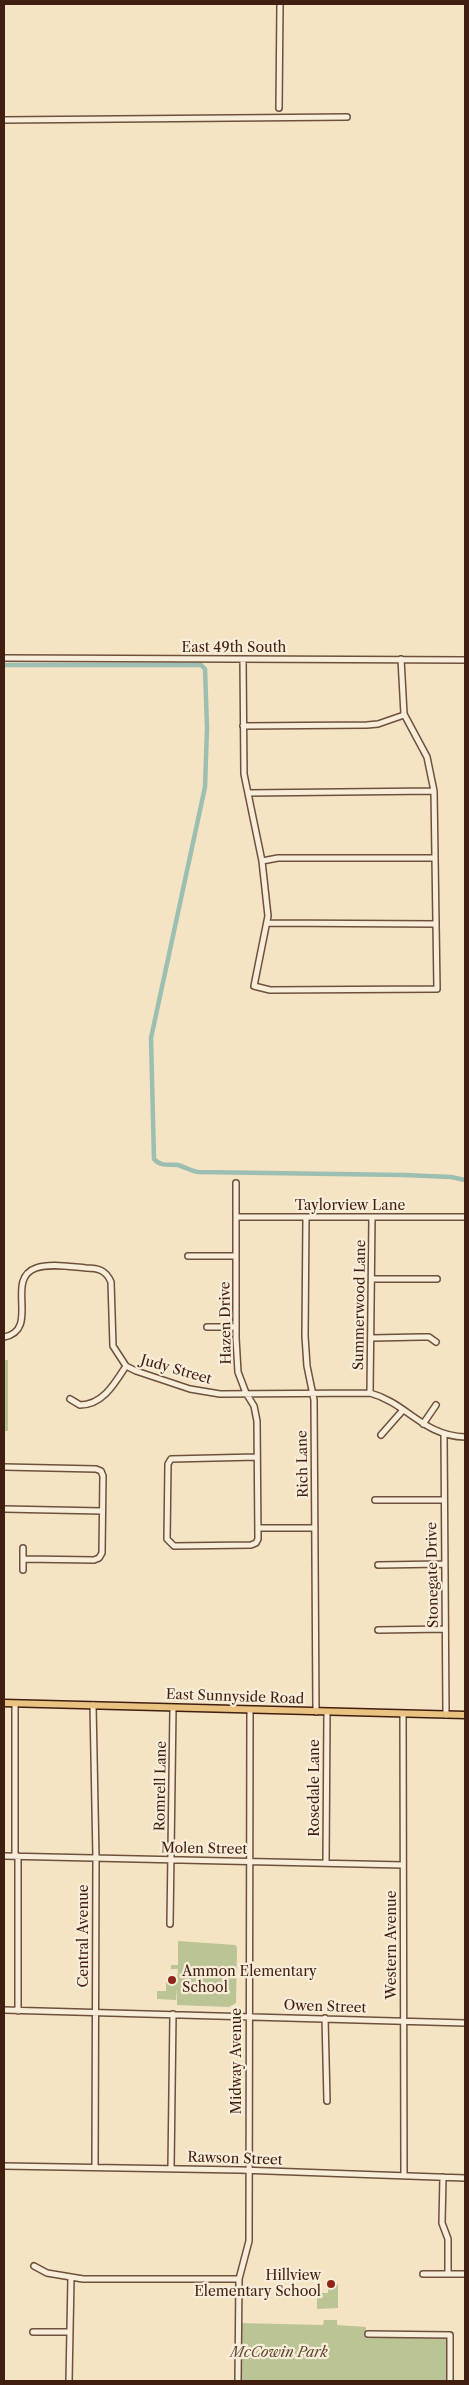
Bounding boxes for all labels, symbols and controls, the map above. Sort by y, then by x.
street label: East 49th South [182,640,286,656]
street label: Taylorview Lane [295,1198,405,1214]
street label: Summerwood Lane [350,1240,370,1370]
street label: Hazen Drive [217,1281,235,1365]
street label: Judy Street [139,1352,213,1388]
street label: Rich Lane [294,1430,312,1498]
street label: Stonegate Drive [424,1522,442,1628]
street label: East Sunnyside Road [165,1686,305,1708]
street label: Rosedale Lane [307,1739,323,1837]
street label: Romrell Lane [152,1741,170,1831]
street label: Molen Street [161,1840,247,1858]
street label: Central Avenue [76,1884,92,1988]
street label: Western Avenue [384,1891,400,1999]
place label: Ammon Elementary School [182,1964,317,1996]
marker: Ammon Elementary School [166,1974,178,1986]
street label: Owen Street [283,1997,367,2017]
street label: Midway Avenue [229,2008,245,2114]
street label: Rawson Street [187,2149,283,2169]
place label: Hillview Elementary School [194,2268,321,2300]
marker: Hillview Elementary School [325,2278,337,2290]
park label: McCowin Park [230,2345,328,2361]

